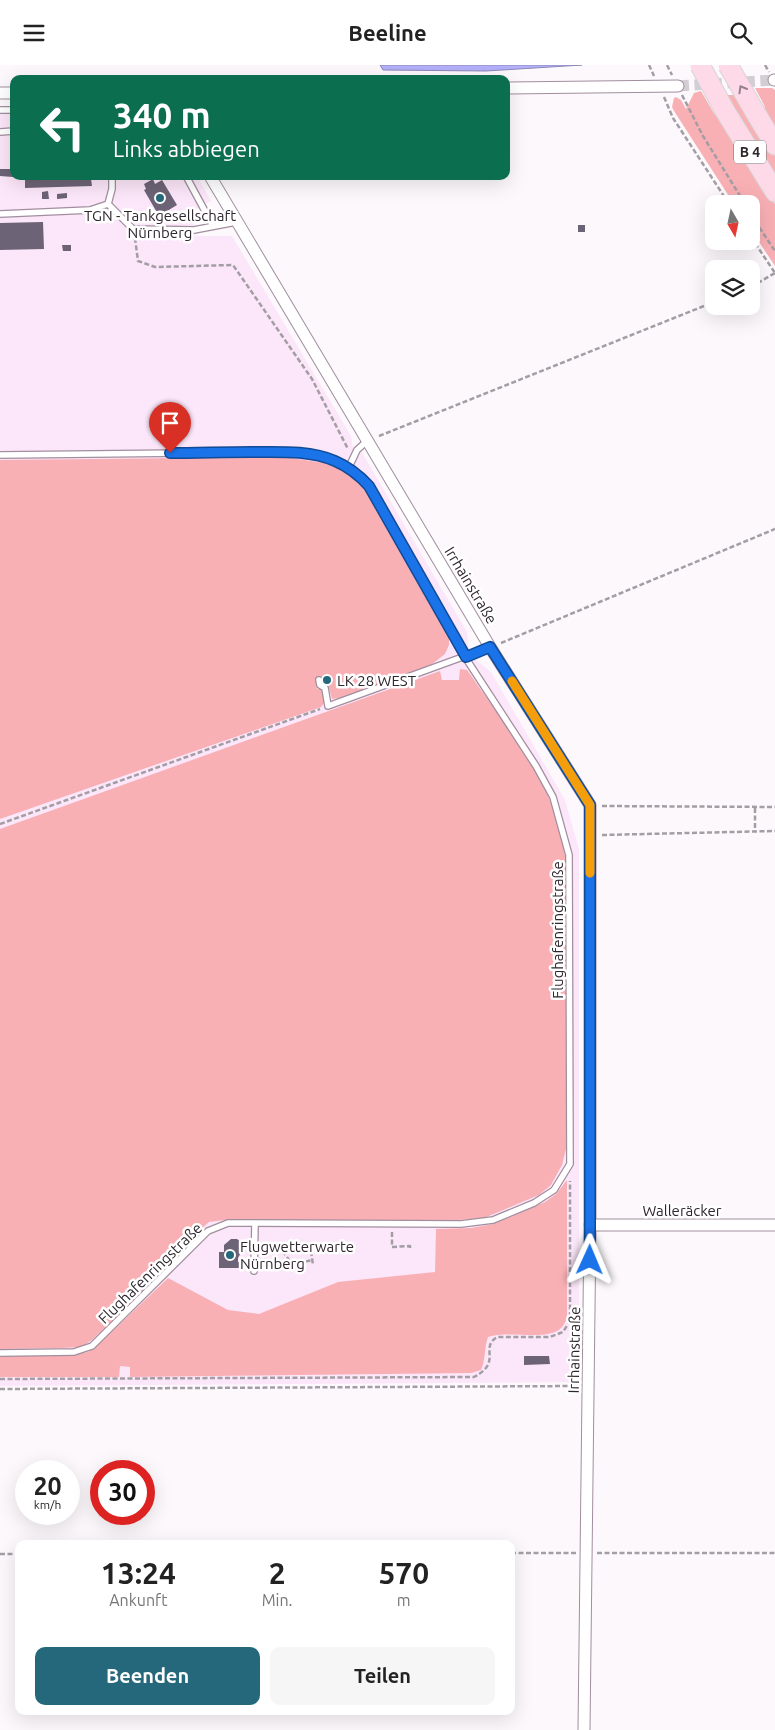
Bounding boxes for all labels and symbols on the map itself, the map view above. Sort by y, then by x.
one-way arrow [738,85,748,94]
road number: B 4 [734,140,766,163]
marker: TGN - Tankgesellschaft Nürnberg [154,192,166,204]
north arrow [705,195,760,250]
place label: TGN - Tankgesellschaft Nürnberg [84,207,236,241]
pin [149,402,191,453]
street label: Irrhainstraße [441,543,501,627]
place label: LK 28 WEST [337,672,417,689]
marker: LK 28 WEST [321,674,333,686]
street label: Flughafenringstraße [549,861,566,999]
street label: Walleräcker [642,1202,722,1219]
street label: Flughafenringstraße [95,1219,205,1327]
position arrow [563,1233,615,1285]
place label: Flugwetterwarte Nürnberg [240,1238,354,1272]
marker: Flugwetterwarte Nürnberg [224,1249,236,1261]
street label: Irrhainstraße [565,1306,583,1394]
speed limit sign: 30 [90,1460,155,1525]

